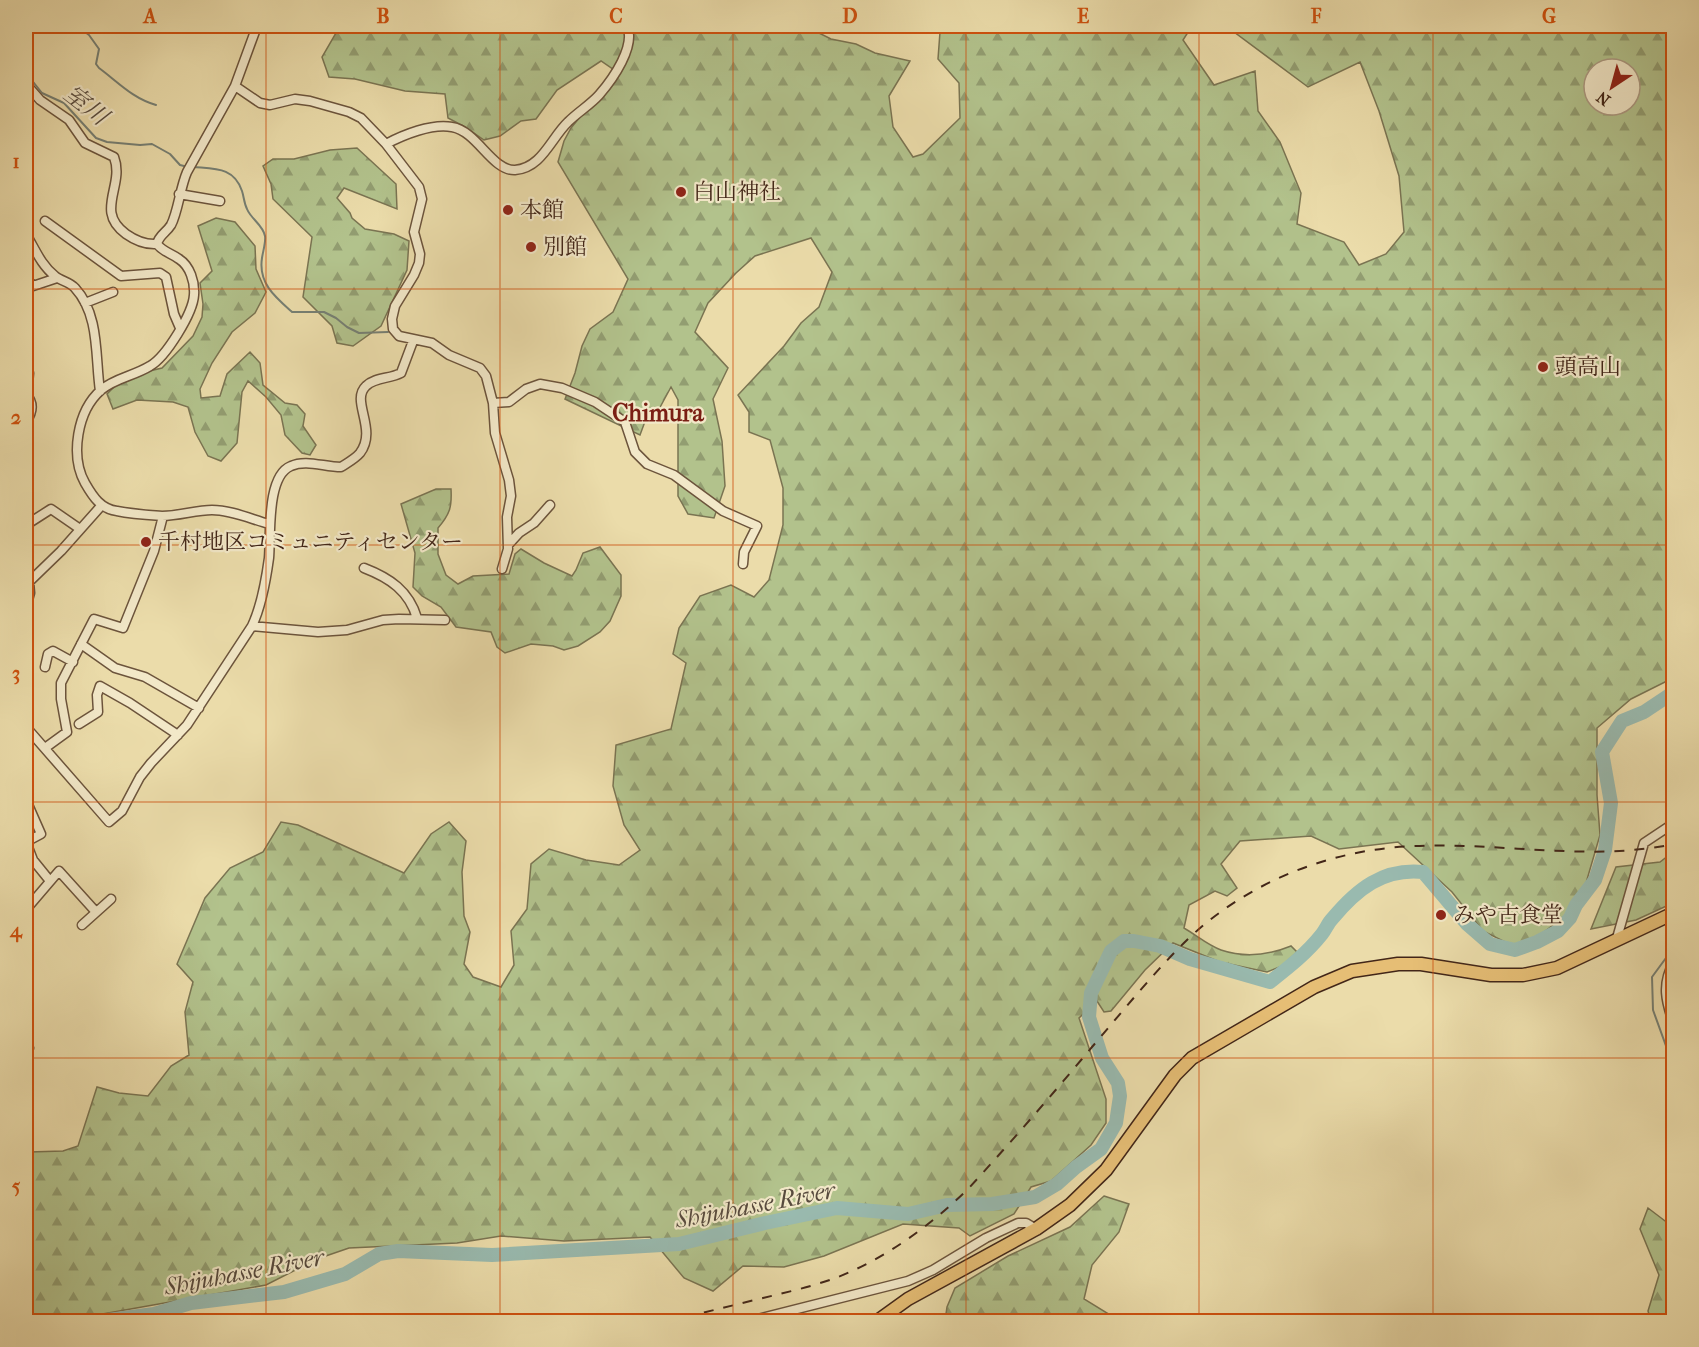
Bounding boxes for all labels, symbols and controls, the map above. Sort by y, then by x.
text: A [142,5,158,28]
text: B [376,5,390,28]
text: C [609,5,623,28]
text: D [842,5,858,28]
text: E [1077,5,1089,28]
text: F [1310,5,1322,28]
text: G [1542,5,1556,28]
north arrow [1582,57,1642,117]
water label: 室川 [58,79,116,133]
text: N [1592,87,1614,110]
text: 1 [12,150,20,173]
place label: 白山神社 [693,179,781,205]
marker: 白山神社 [674,185,688,199]
place label: 本館 [520,197,564,223]
marker: 本館 [501,203,515,217]
place label: 別館 [543,234,587,260]
marker: 別館 [524,240,538,254]
place label: 頭高山 [1555,354,1621,380]
marker: 頭高山 [1536,360,1550,374]
district label: Chimura [612,399,705,427]
text: 2 [11,406,21,429]
place label: 千村地区コミュニティセンター [158,529,463,555]
marker: 千村地区コミュニティセンター [139,535,153,549]
text: 3 [12,662,20,685]
place label: みや古食堂 [1453,902,1563,928]
marker: みや古食堂 [1434,908,1448,922]
text: 4 [9,919,23,943]
text: 5 [12,1175,21,1198]
water label: Shijuhasse River [672,1175,839,1234]
water label: Shijuhasse River [161,1242,328,1301]

